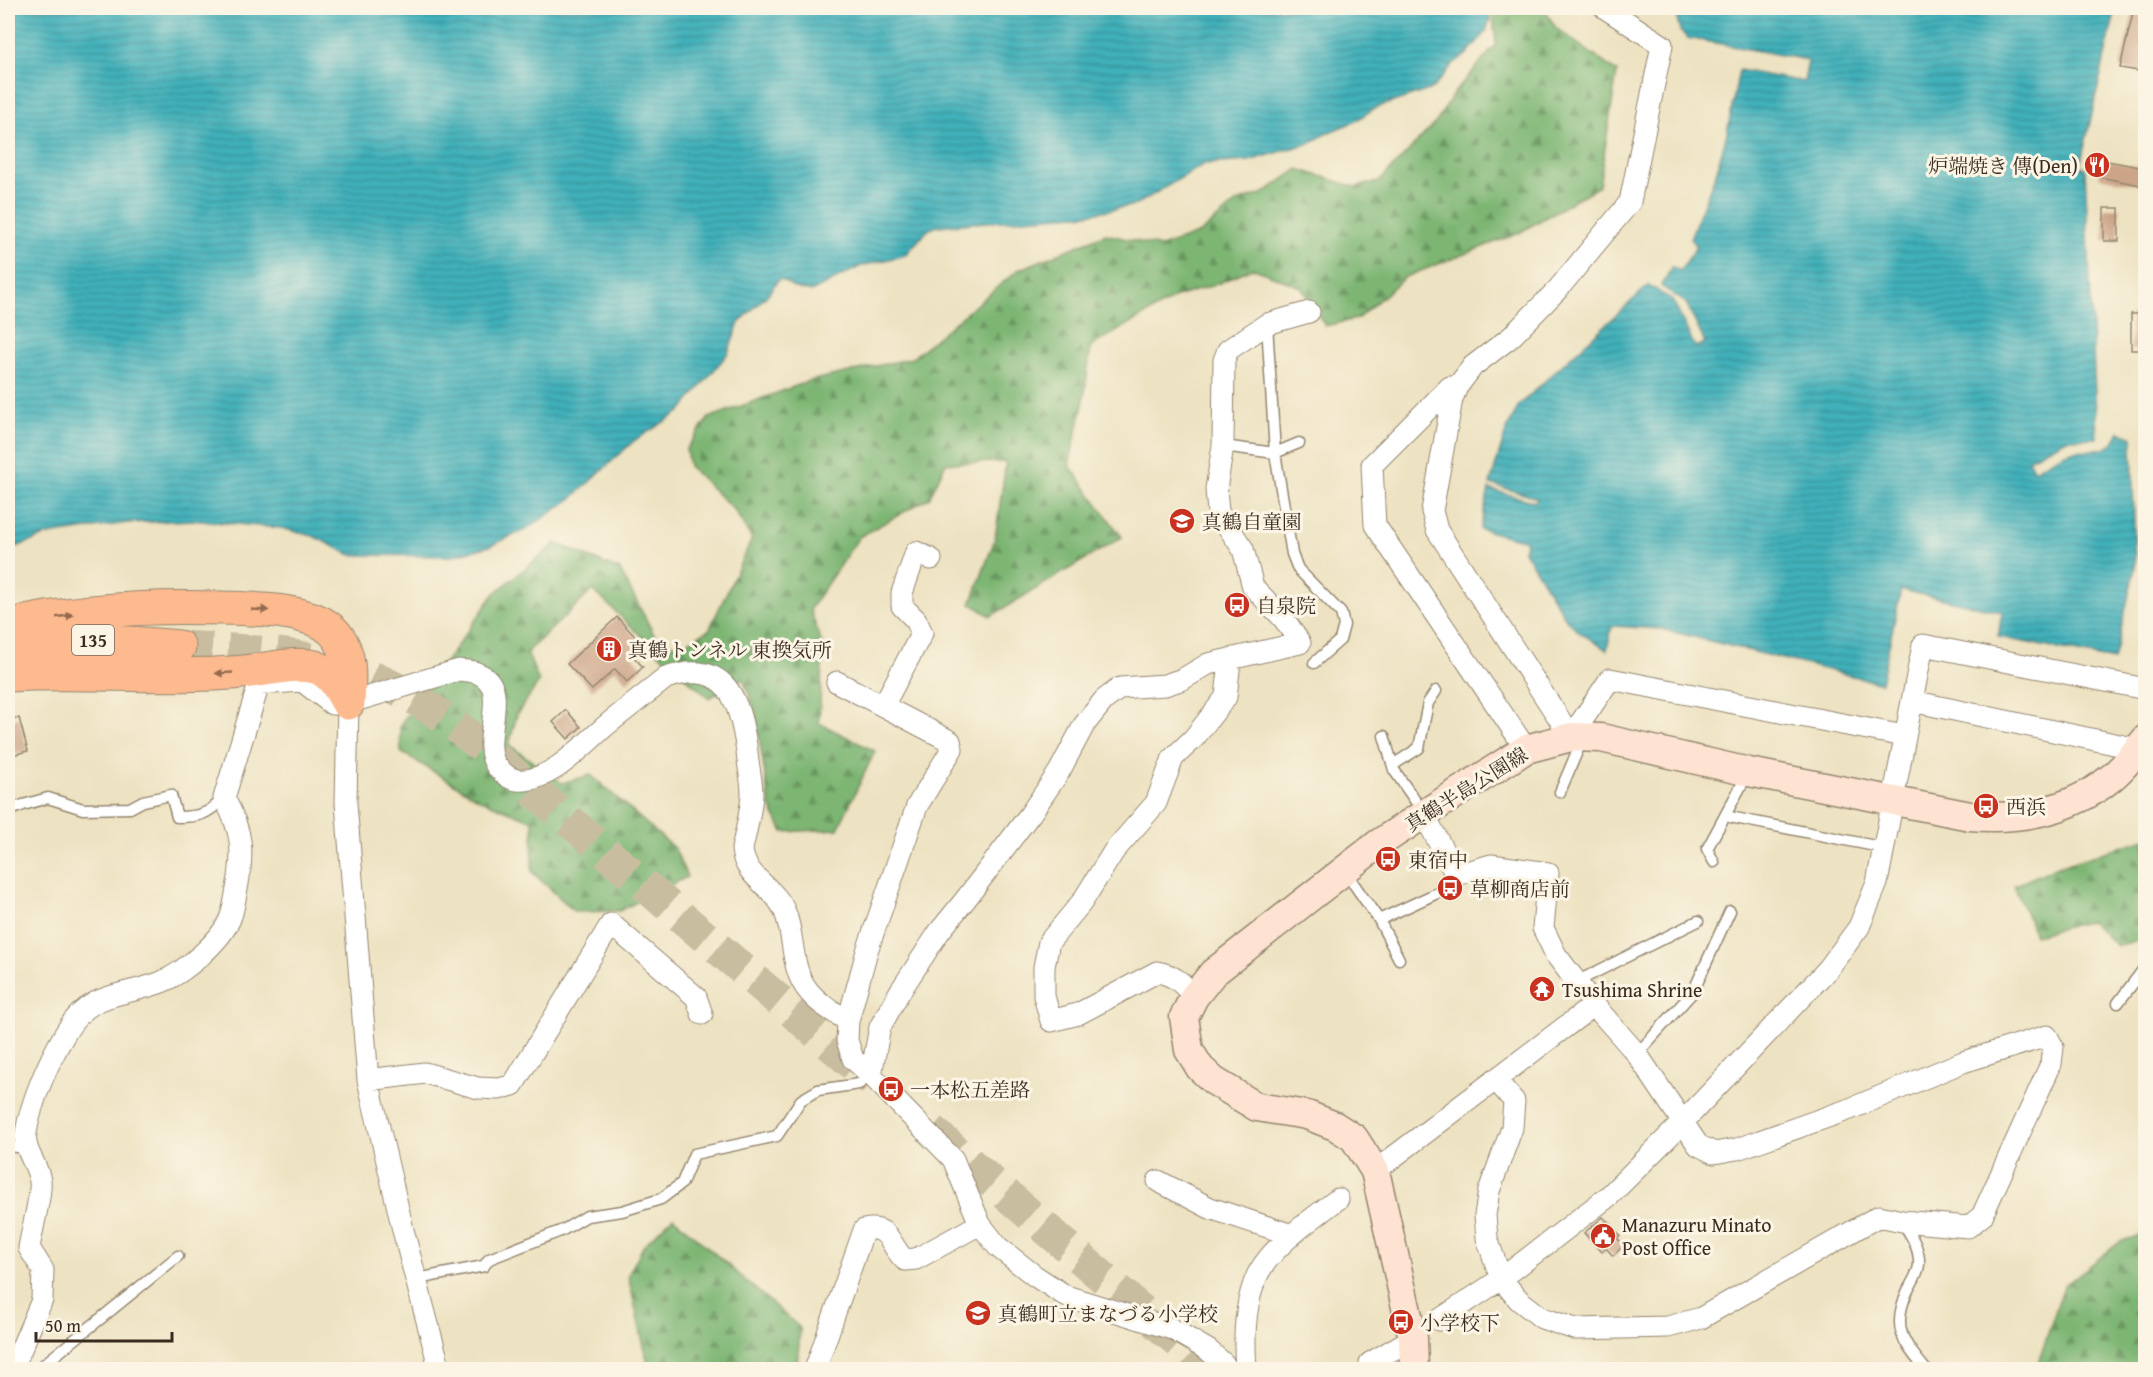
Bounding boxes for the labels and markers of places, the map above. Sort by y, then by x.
restaurant icon: 炉端焼き 傳(Den) [2082,150,2112,180]
place label: 炉端焼き 傳(Den) [1928,151,2078,180]
school or university icon: 真鶴自童園 [1167,506,1197,536]
place label: 真鶴自童園 [1202,507,1302,536]
bus stop icon: 自泉院 [1222,590,1252,620]
place label: 自泉院 [1256,591,1316,620]
building icon: 真鶴トンネル 東換気所 [594,634,624,664]
place label: 真鶴トンネル 東換気所 [628,635,832,664]
bus stop icon: 西浜 [1971,791,2001,821]
place label: 西浜 [2006,792,2046,821]
bus stop icon: 東宿中 [1373,844,1403,874]
place label: 東宿中 [1408,845,1468,874]
bus stop icon: 草柳商店前 [1435,873,1465,903]
place label: 草柳商店前 [1470,874,1570,903]
temple icon: Tsushima Shrine [1527,974,1557,1004]
place label: Tsushima Shrine [1562,975,1702,1004]
bus stop icon: 一本松五差路 [876,1074,906,1104]
place label: 一本松五差路 [910,1075,1030,1104]
place label: Manazuru Minato Post Office [1622,1210,1772,1262]
public building icon: Manazuru Minato Post Office [1588,1221,1618,1251]
school or university icon: 真鶴町立まなづる小学校 [963,1298,993,1328]
place label: 真鶴町立まなづる小学校 [998,1299,1218,1328]
bus stop icon: 小学校下 [1386,1307,1416,1337]
place label: 小学校下 [1420,1308,1500,1337]

